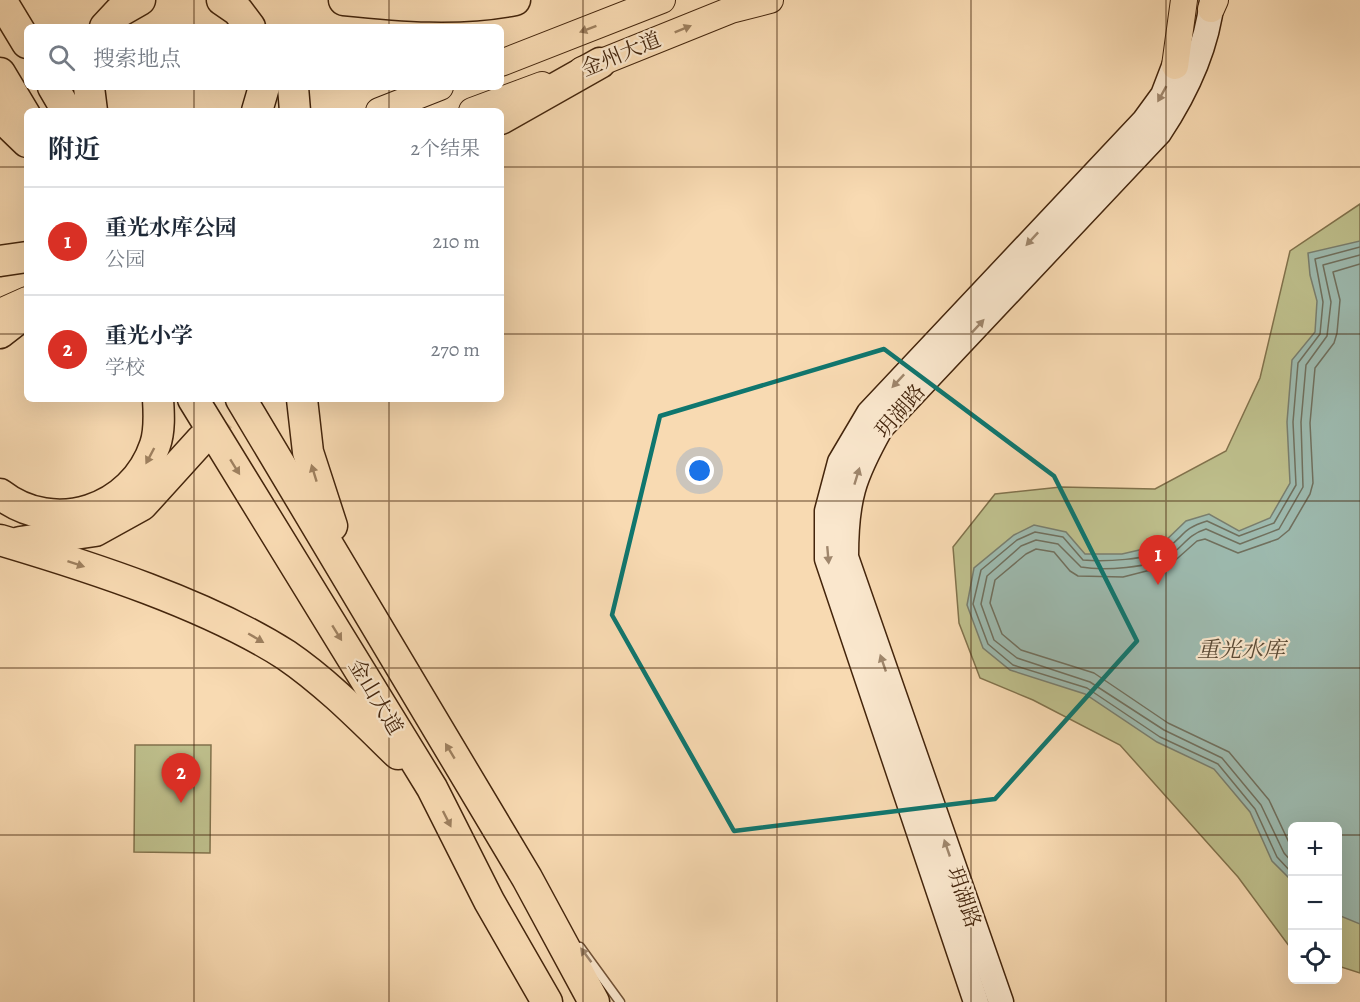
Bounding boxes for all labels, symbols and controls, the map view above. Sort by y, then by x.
search box [24,24,504,90]
one-way arrow [674,24,692,33]
street label: 金州大道 [577,25,665,83]
one-way arrow [579,25,597,34]
icon: search [45,41,78,74]
text: 搜索地点 [93,44,181,74]
one-way arrow [1157,86,1167,103]
text: 附近 [48,132,100,167]
text: 2个结果 [411,135,480,162]
text: 重光水库公园 [105,213,237,243]
text: 1 [64,228,71,255]
text: 210 m [432,228,480,255]
one-way arrow [1025,232,1039,247]
text: 公园 [105,246,145,273]
one-way arrow [971,318,985,333]
text: 重光小学 [105,321,193,351]
text: 2 [63,336,72,363]
text: 270 m [431,336,480,363]
text: 学校 [105,354,145,381]
one-way arrow [892,374,906,388]
street label: 玥湖路 [869,378,931,444]
one-way arrow [145,447,155,464]
your location [685,456,714,485]
one-way arrow [229,459,240,475]
one-way arrow [309,464,319,482]
one-way arrow [853,467,862,485]
pin: 1 [1138,536,1178,585]
one-way arrow [823,546,833,565]
one-way arrow [67,560,85,570]
one-way arrow [332,625,343,641]
one-way arrow [248,633,264,644]
water label: 重光水库 [1197,635,1289,665]
street label: 金山大道 [342,654,410,740]
one-way arrow [877,654,887,672]
one-way arrow [445,743,456,759]
pin: 2 [162,754,201,803]
one-way arrow [442,810,452,827]
map controls [1288,822,1342,984]
button: + [1288,822,1342,876]
one-way arrow [942,838,951,856]
street label: 玥湖路 [941,863,987,931]
button: − [1288,876,1342,930]
button: locate [1288,930,1342,984]
one-way arrow [580,947,592,962]

